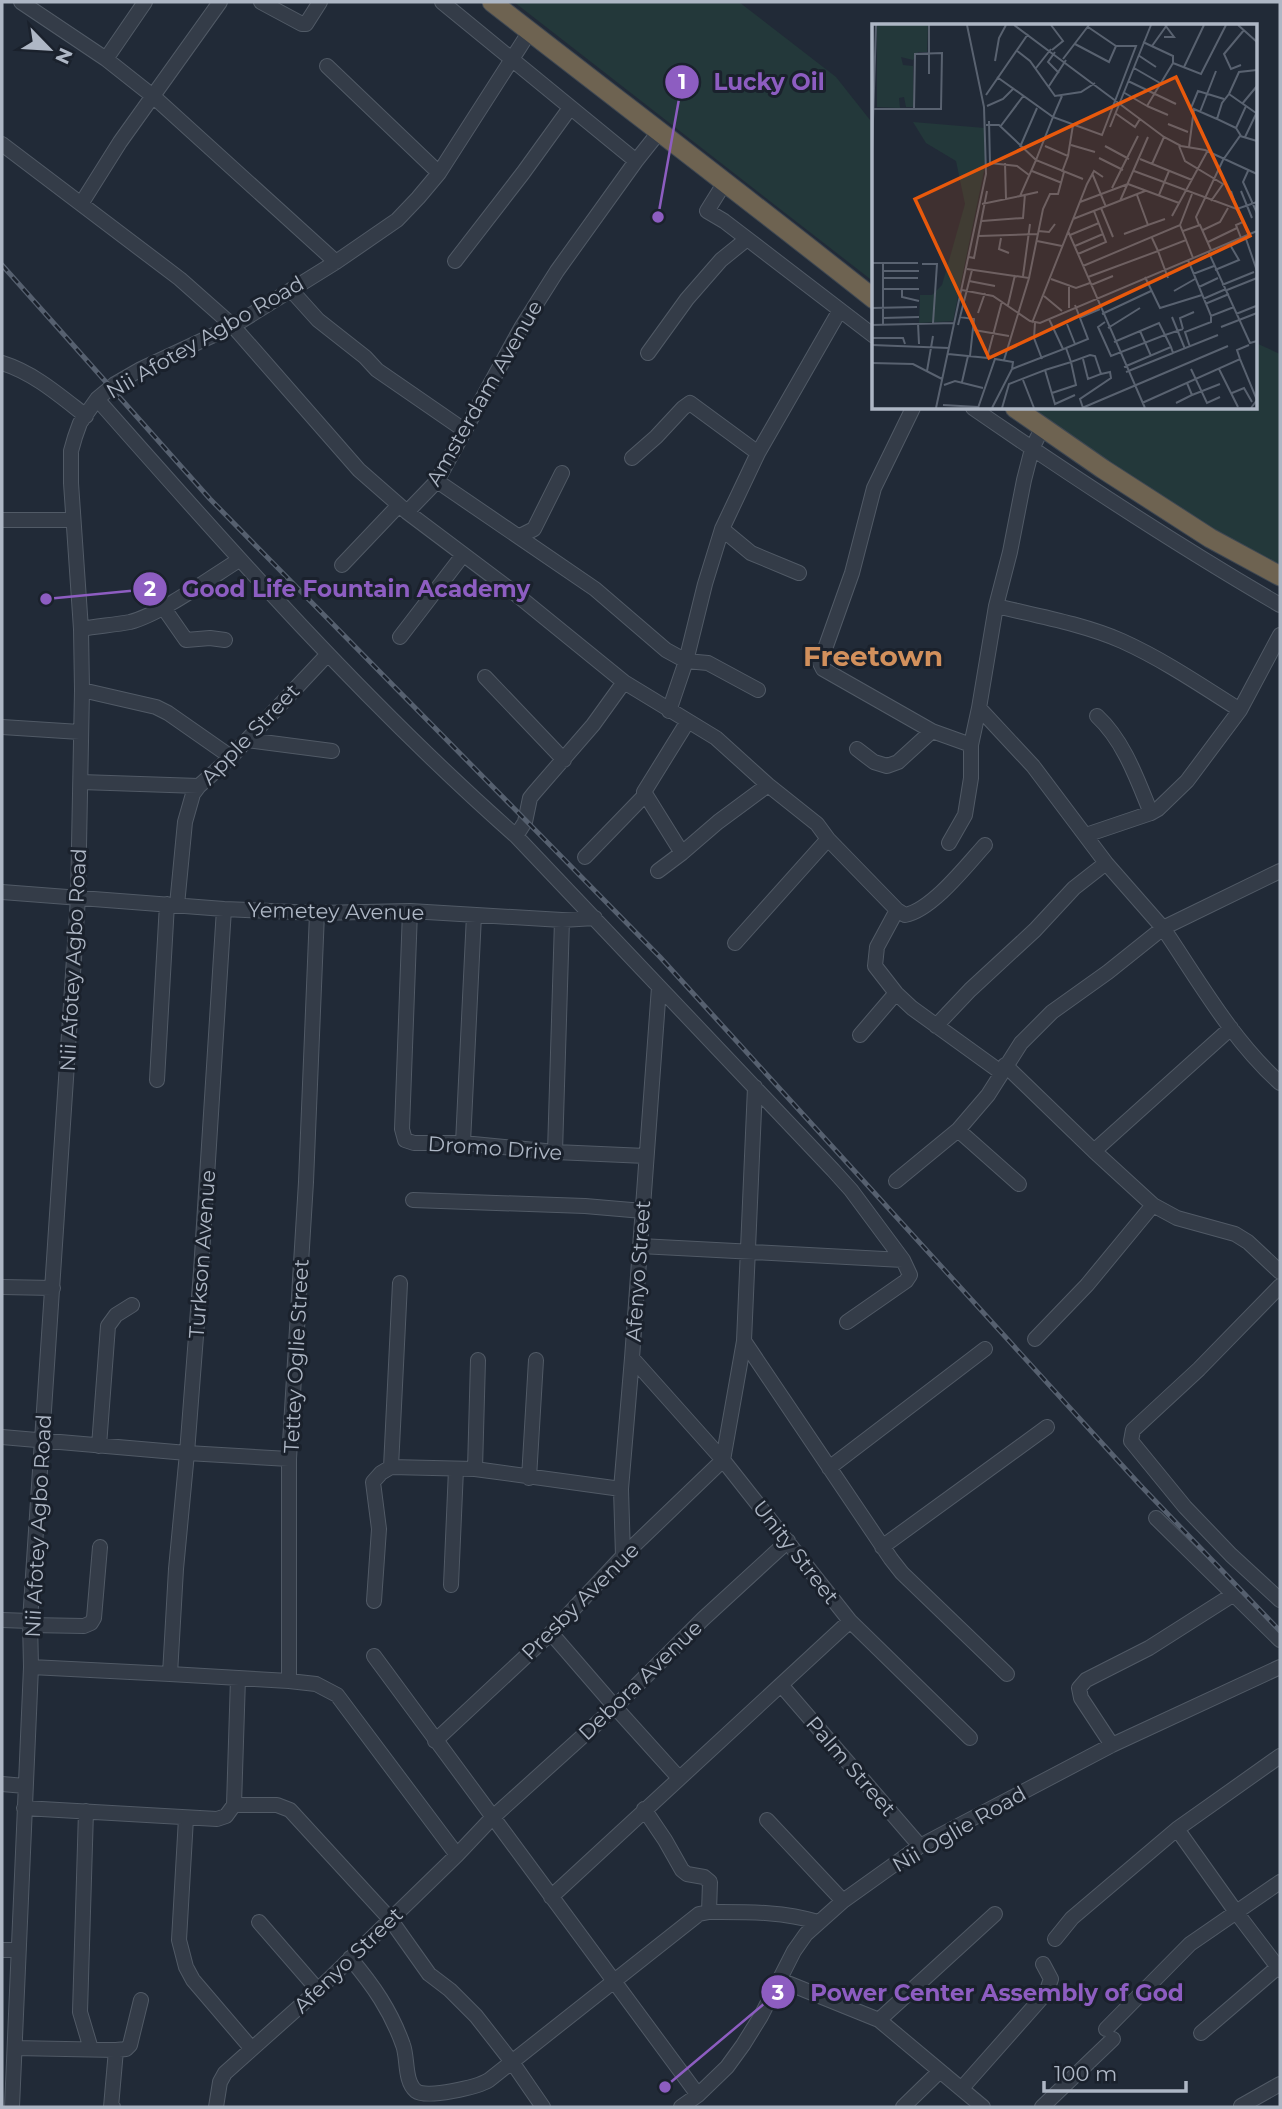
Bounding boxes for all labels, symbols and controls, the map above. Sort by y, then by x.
north arrow [14,14,84,84]
inset map [872,24,1258,410]
text: N [50,44,78,68]
callout: Lucky Oil [664,60,838,104]
text: Lucky Oil [713,68,825,96]
text: 1 [678,69,686,94]
street label: Nii Afotey Agbo Road [102,270,308,404]
street label: Amsterdam Avenue [421,296,547,490]
callout: Good Life Fountain Academy [133,567,545,611]
text: Good Life Fountain Academy [182,575,531,603]
text: 2 [144,576,156,601]
district label: Freetown [803,639,943,673]
street label: Apple Street [196,678,304,790]
street label: Nii Afotey Agbo Road [55,848,91,1072]
street label: Yemetey Avenue [248,897,424,925]
street label: Dromo Drive [427,1131,563,1165]
street label: Turkson Avenue [184,1169,220,1339]
street label: Afenyo Street [621,1199,655,1343]
street label: Tettey Oglie Street [278,1258,314,1454]
street label: Nii Afotey Agbo Road [20,1414,56,1638]
street label: Unity Street [748,1495,844,1609]
street label: Presby Avenue [516,1537,644,1665]
street label: Debora Avenue [573,1615,707,1745]
street label: Palm Street [801,1711,901,1821]
street label: Nii Oglie Road [888,1781,1030,1877]
street label: Afenyo Street [288,1902,408,2018]
callout: Power Center Assembly of God [761,1970,1197,2014]
text: Power Center Assembly of God [810,1979,1184,2007]
text: 3 [771,1980,784,2005]
scale bar [1044,2050,1186,2094]
text: 100 m [1054,2061,1117,2086]

